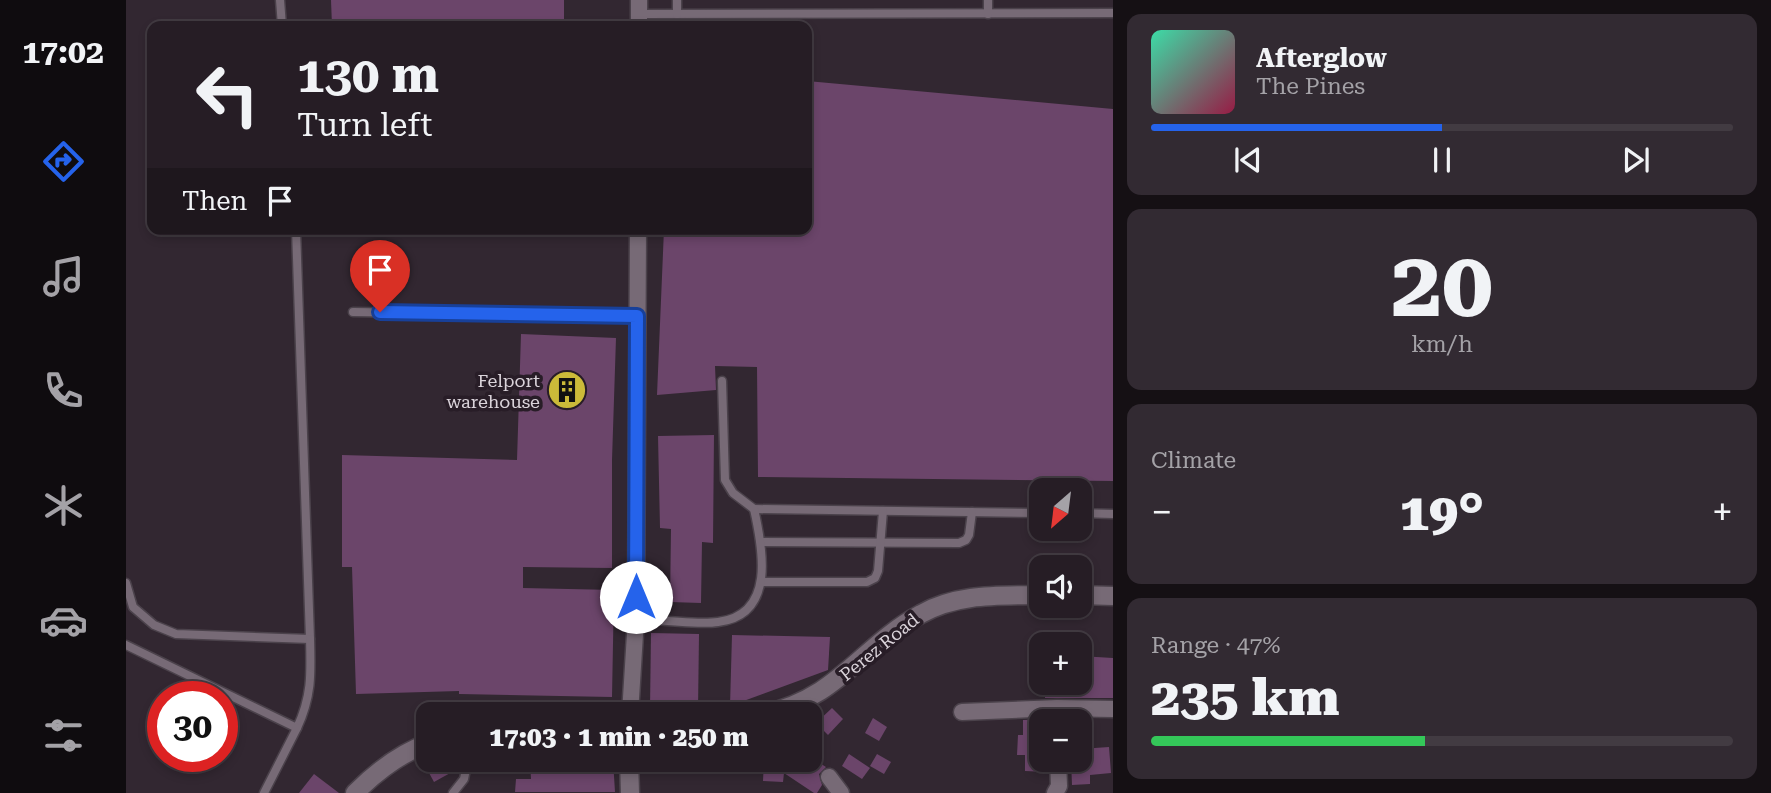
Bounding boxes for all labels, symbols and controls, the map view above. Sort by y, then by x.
text: 17:02 [22,33,104,71]
text: Afterglow [1256,43,1387,73]
text: 130 m [297,47,439,104]
icon: left [182,49,273,140]
text: The Pines [1256,73,1365,100]
text: Turn left [297,106,432,144]
icon: directions [39,137,88,186]
icon: previous [1229,141,1267,179]
icon: pause [1423,141,1461,179]
icon: next [1617,141,1655,179]
icon: arrive [261,182,299,220]
text: Then [182,186,247,216]
text: 20 [1391,232,1493,338]
pin [350,240,410,312]
icon: arrive [361,251,399,289]
icon: music [39,252,88,301]
text: km/h [1411,331,1473,358]
icon: phone [39,366,88,415]
building icon: Felport warehouse [546,369,588,411]
place label: Felport warehouse [446,370,540,412]
text: Climate [1151,447,1236,474]
north arrow [1029,478,1092,541]
map controls [1029,478,1092,772]
icon: climate [39,481,88,530]
text: 19° [1400,482,1484,543]
text: − [1151,490,1172,534]
text: + [1712,490,1733,534]
button: sound [1029,555,1092,618]
position arrow [599,560,673,634]
icon: car [39,596,88,645]
street label: Perez Road [835,609,923,685]
button: + [1029,632,1092,695]
text: Range · 47% [1151,632,1280,659]
text: 235 km [1151,667,1339,728]
speed limit sign: 30 [147,681,238,772]
button: − [1029,709,1092,772]
icon: filters [39,711,88,760]
text: 17:03 · 1 min · 250 m [489,722,749,752]

